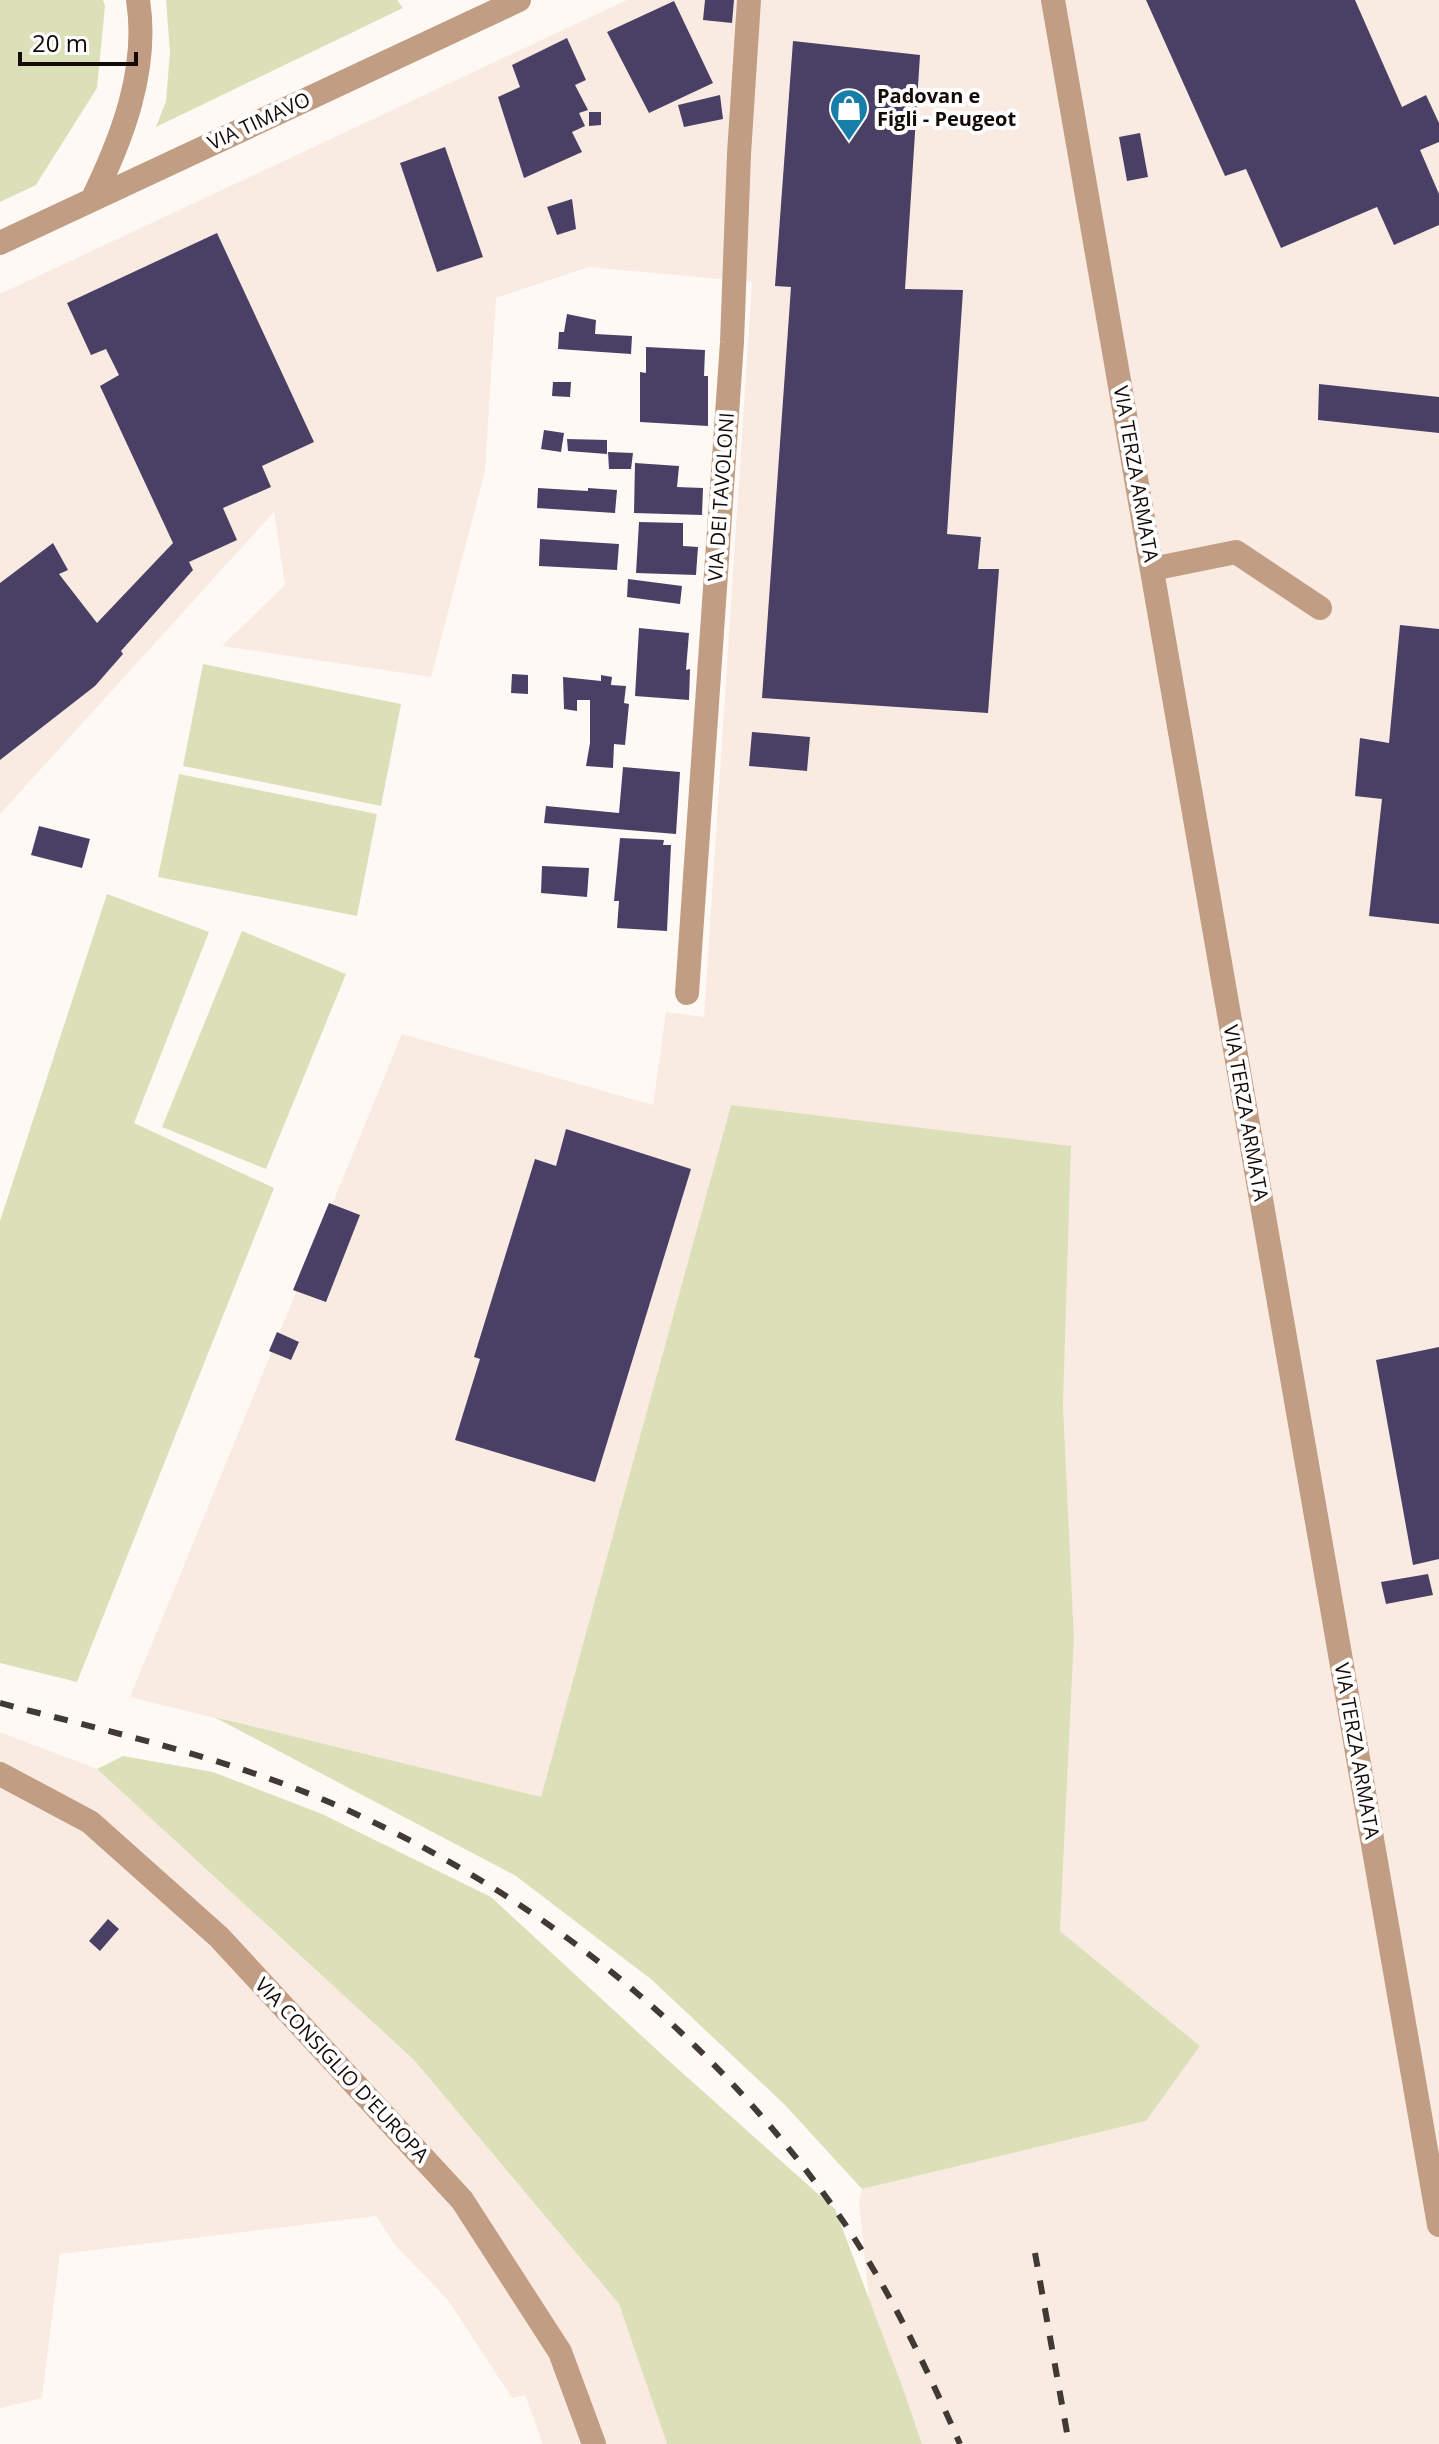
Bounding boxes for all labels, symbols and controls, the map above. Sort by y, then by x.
scale bar [20,16,136,66]
text: 20 m [32,26,88,59]
place label: Padovan e Figli - Peugeot [877,82,1016,132]
street label: VIA TIMAVO [203,85,314,156]
shop icon: Padovan e Figli - Peugeot [828,87,870,142]
street label: VIA TERZA ARMATA [1108,384,1165,564]
street label: VIA DEI TAVOLONI [701,411,740,582]
street label: VIA TERZA ARMATA [1218,1023,1275,1203]
street label: VIA TERZA ARMATA [1329,1661,1386,1841]
street label: VIA CONSIGLIO D'EUROPA [249,1971,436,2168]

